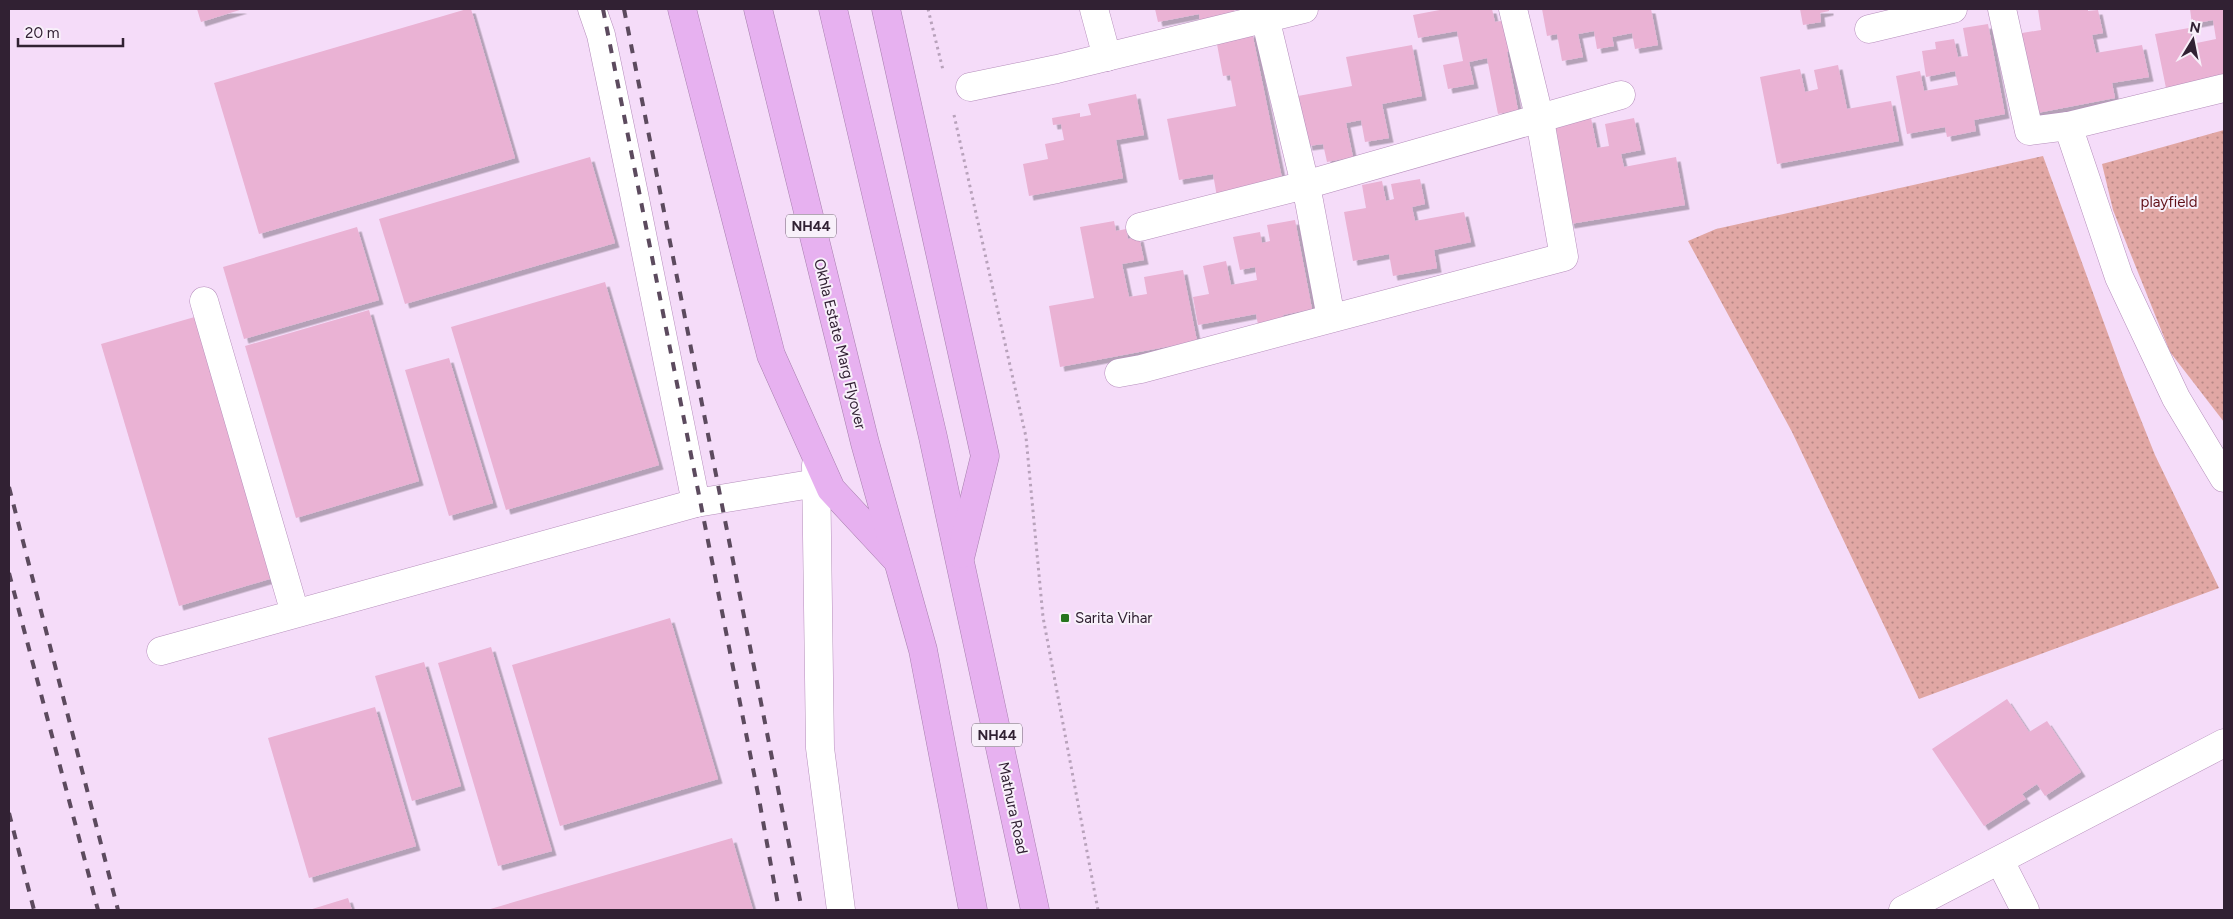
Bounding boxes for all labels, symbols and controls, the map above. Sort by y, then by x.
scale bar [18,15,122,47]
north arrow [2168,15,2218,65]
text: N [2188,18,2202,37]
text: 20 m [25,24,59,42]
park label: playfield [2141,193,2197,211]
road number: NH44 [786,215,836,238]
street label: Okhla Estate Marg Flyover [810,257,870,431]
place label: Sarita Vihar [1075,609,1152,627]
marker: Sarita Vihar [1059,612,1071,624]
road number: NH44 [972,724,1022,746]
street label: Mathura Road [994,760,1032,856]

